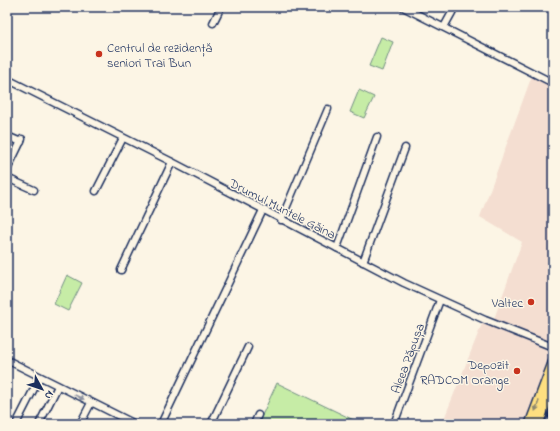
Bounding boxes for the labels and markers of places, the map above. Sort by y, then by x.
place label: Centrul de rezidență seniori Trai Bun [107,39,213,73]
marker: Centrul de rezidență seniori Trai Bun [94,49,104,59]
place label: Valtec [491,294,523,313]
marker: Valtec [526,297,536,307]
place label: Depozit RADCOM Orange [420,356,510,391]
marker: Depozit RADCOM Orange [512,366,522,376]

